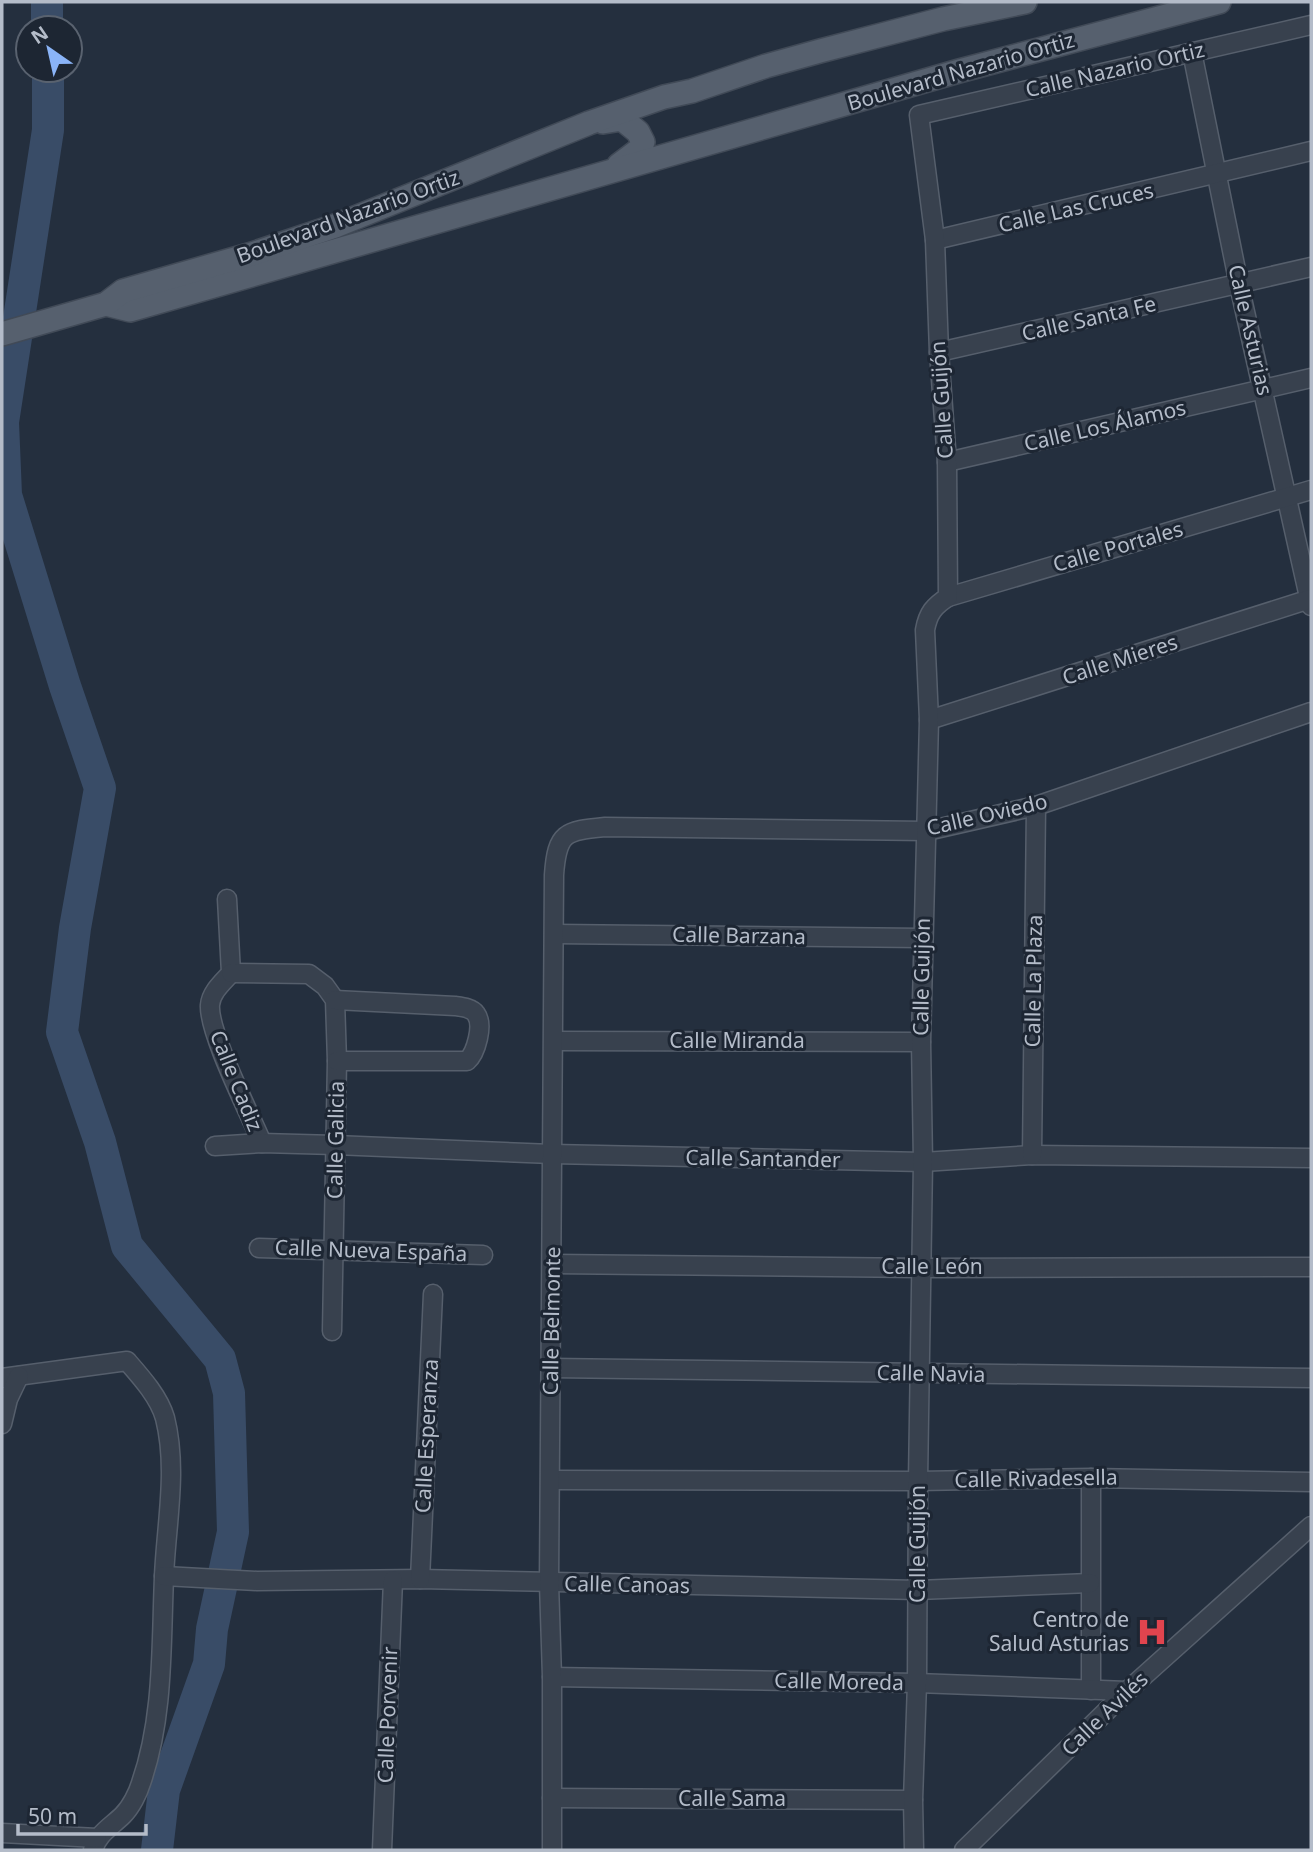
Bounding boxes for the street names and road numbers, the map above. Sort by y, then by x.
street label: Boulevard Nazario Ortiz [844,25,1078,117]
street label: Calle Nazario Ortiz [1023,35,1207,103]
street label: Boulevard Nazario Ortiz [233,163,463,269]
street label: Calle Las Cruces [995,176,1156,238]
street label: Calle Asturias [1222,262,1280,398]
street label: Calle Santa Fe [1019,289,1159,347]
street label: Calle Guijón [923,340,959,460]
street label: Calle Los Álamos [1021,393,1189,457]
street label: Calle Portales [1049,514,1186,578]
street label: Calle Mieres [1058,627,1181,691]
street label: Calle Oviedo [924,787,1050,842]
street label: Calle La Plaza [1018,914,1048,1048]
street label: Calle Guijón [906,918,936,1036]
street label: Calle Barzana [672,920,806,950]
street label: Calle Cadiz [204,1026,270,1135]
street label: Calle Miranda [669,1026,805,1054]
street label: Calle Galicia [320,1081,350,1199]
street label: Calle Santander [685,1143,841,1173]
street label: Calle Nueva España [274,1233,468,1267]
street label: Calle Belmonte [536,1246,566,1396]
street label: Calle León [881,1252,983,1280]
street label: Calle Esperanza [408,1358,444,1514]
street label: Calle Navia [876,1358,986,1388]
street label: Calle Rivadesella [954,1463,1118,1493]
street label: Calle Guijón [903,1485,931,1603]
street label: Calle Canoas [564,1569,690,1599]
street label: Calle Porvenir [371,1646,403,1784]
street label: Calle Avilés [1055,1665,1154,1762]
street label: Calle Moreda [774,1666,904,1696]
street label: Calle Sama [678,1784,786,1812]

